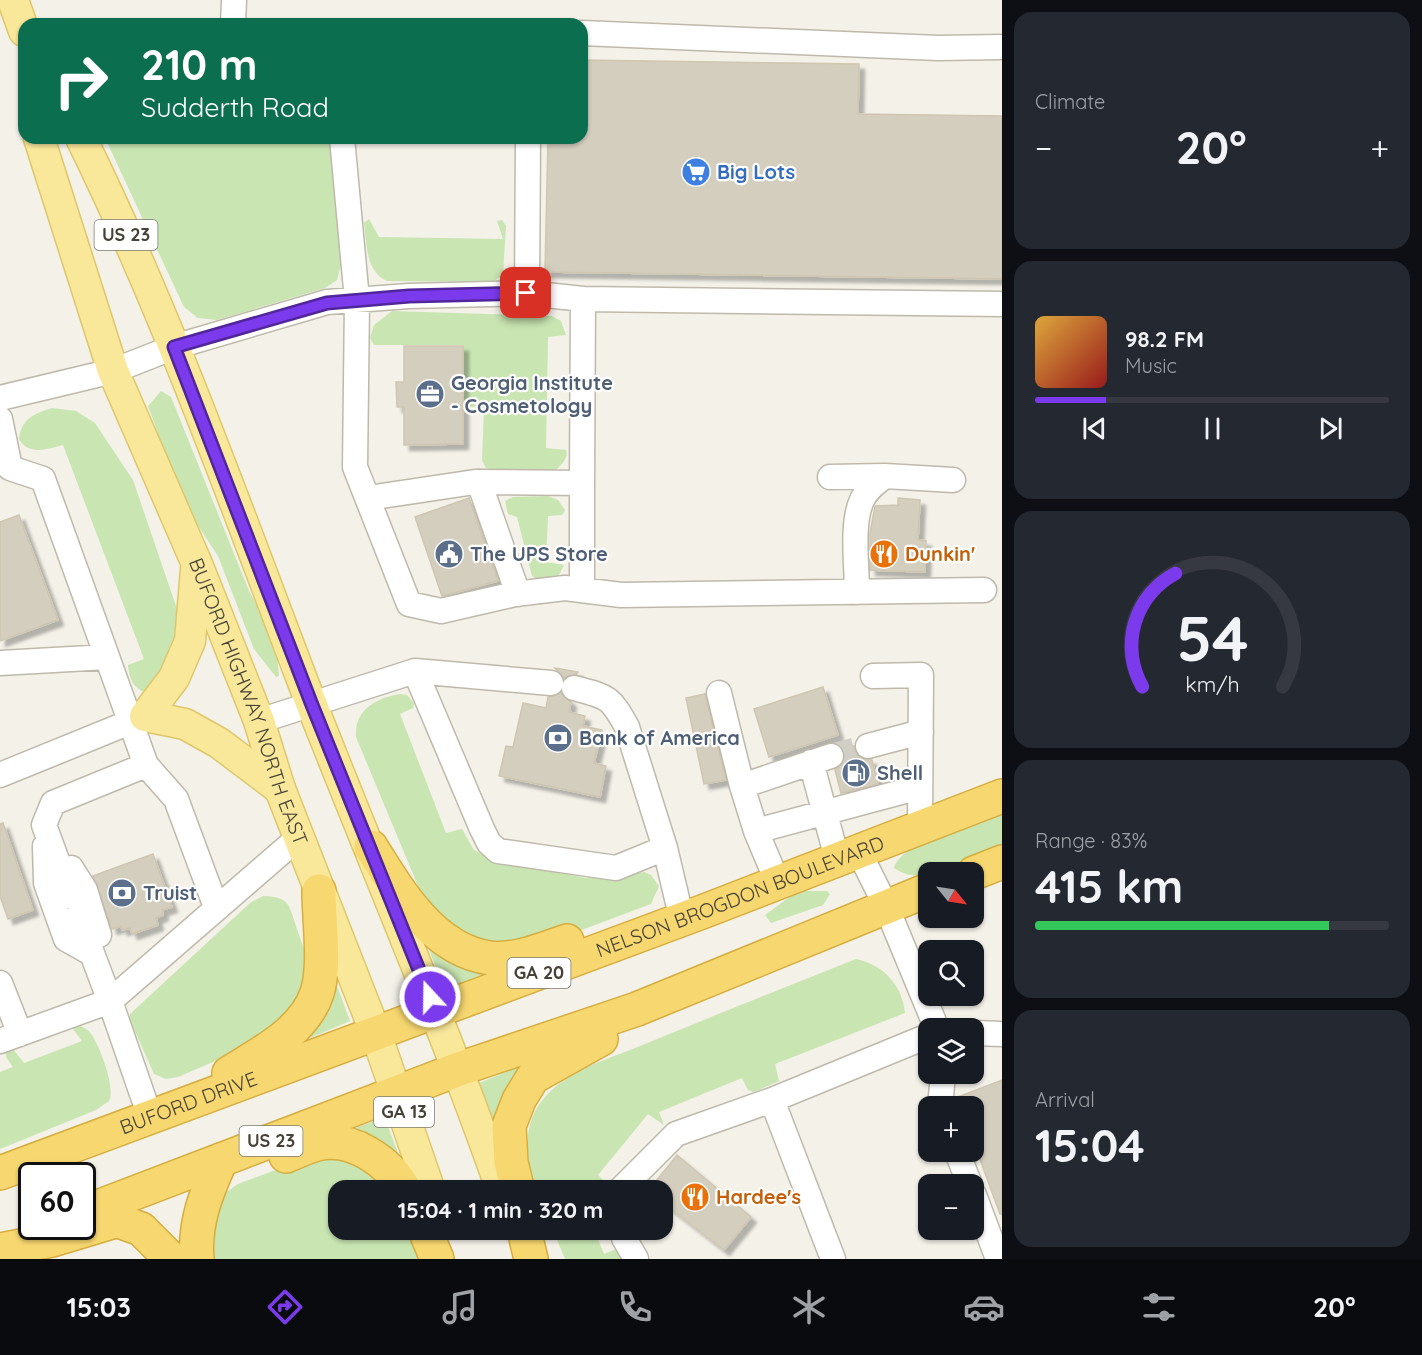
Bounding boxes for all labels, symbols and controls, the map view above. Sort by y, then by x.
text: 210 m [141,38,258,91]
icon: right [42,42,120,120]
text: Climate [1035,89,1105,114]
text: Sudderth Road [141,90,329,124]
text: 20° [1176,119,1247,175]
text: − [1035,127,1052,168]
text: + [1370,127,1389,168]
supermarket icon: Big Lots [680,156,712,188]
place label: Big Lots [717,159,795,184]
road number: US 23 [94,220,158,250]
pin [500,267,551,318]
icon: arrive [509,276,542,309]
text: 98.2 FM [1125,325,1204,353]
text: Music [1125,353,1177,378]
place label: Georgia Institute - Cosmetology [451,370,613,418]
office icon: Georgia Institute - Cosmetology [414,378,446,410]
icon: previous [1078,412,1111,445]
icon: pause [1196,412,1229,445]
icon: next [1314,412,1347,445]
public building icon: The UPS Store [433,538,465,570]
restaurant icon: Dunkin' [868,538,900,570]
place label: The UPS Store [470,541,608,566]
place label: Dunkin' [905,541,975,566]
street label: BUFORD HIGHWAY NORTH EAST [184,554,314,849]
text: 54 [1176,599,1248,677]
text: km/h [1185,671,1239,697]
bank icon: Bank of America [542,722,574,754]
place label: Bank of America [579,725,740,750]
fuel station icon: Shell [840,757,872,789]
place label: Shell [877,760,923,785]
text: Range · 83% [1035,828,1147,853]
street label: NELSON BROGDON BOULEVARD [592,830,888,962]
text: 415 km [1035,858,1183,914]
north arrow [918,862,984,928]
map controls [918,862,984,1240]
bank icon: Truist [106,877,138,909]
place label: Truist [143,880,197,905]
button: search [918,940,984,1006]
road number: GA 20 [508,958,570,988]
position arrow [398,965,462,1029]
button: layers [918,1018,984,1084]
street label: BUFORD DRIVE [116,1066,260,1139]
text: Arrival [1035,1087,1095,1112]
button: + [918,1096,984,1162]
road number: GA 13 [374,1097,434,1127]
text: 15:04 [1035,1117,1145,1173]
road number: US 23 [240,1126,302,1156]
speed limit sign: 60 [18,1162,96,1240]
button: − [918,1174,984,1240]
restaurant icon: Hardee's [679,1181,711,1213]
place label: Hardee's [716,1184,801,1209]
text: 15:04 · 1 min · 320 m [398,1196,603,1224]
icon: directions [264,1286,306,1328]
icon: music [439,1286,481,1328]
icon: phone [614,1286,656,1328]
icon: climate [788,1286,830,1328]
icon: car [963,1286,1005,1328]
icon: filters [1138,1286,1180,1328]
text: 15:03 [66,1290,131,1324]
text: 20° [1313,1290,1356,1324]

